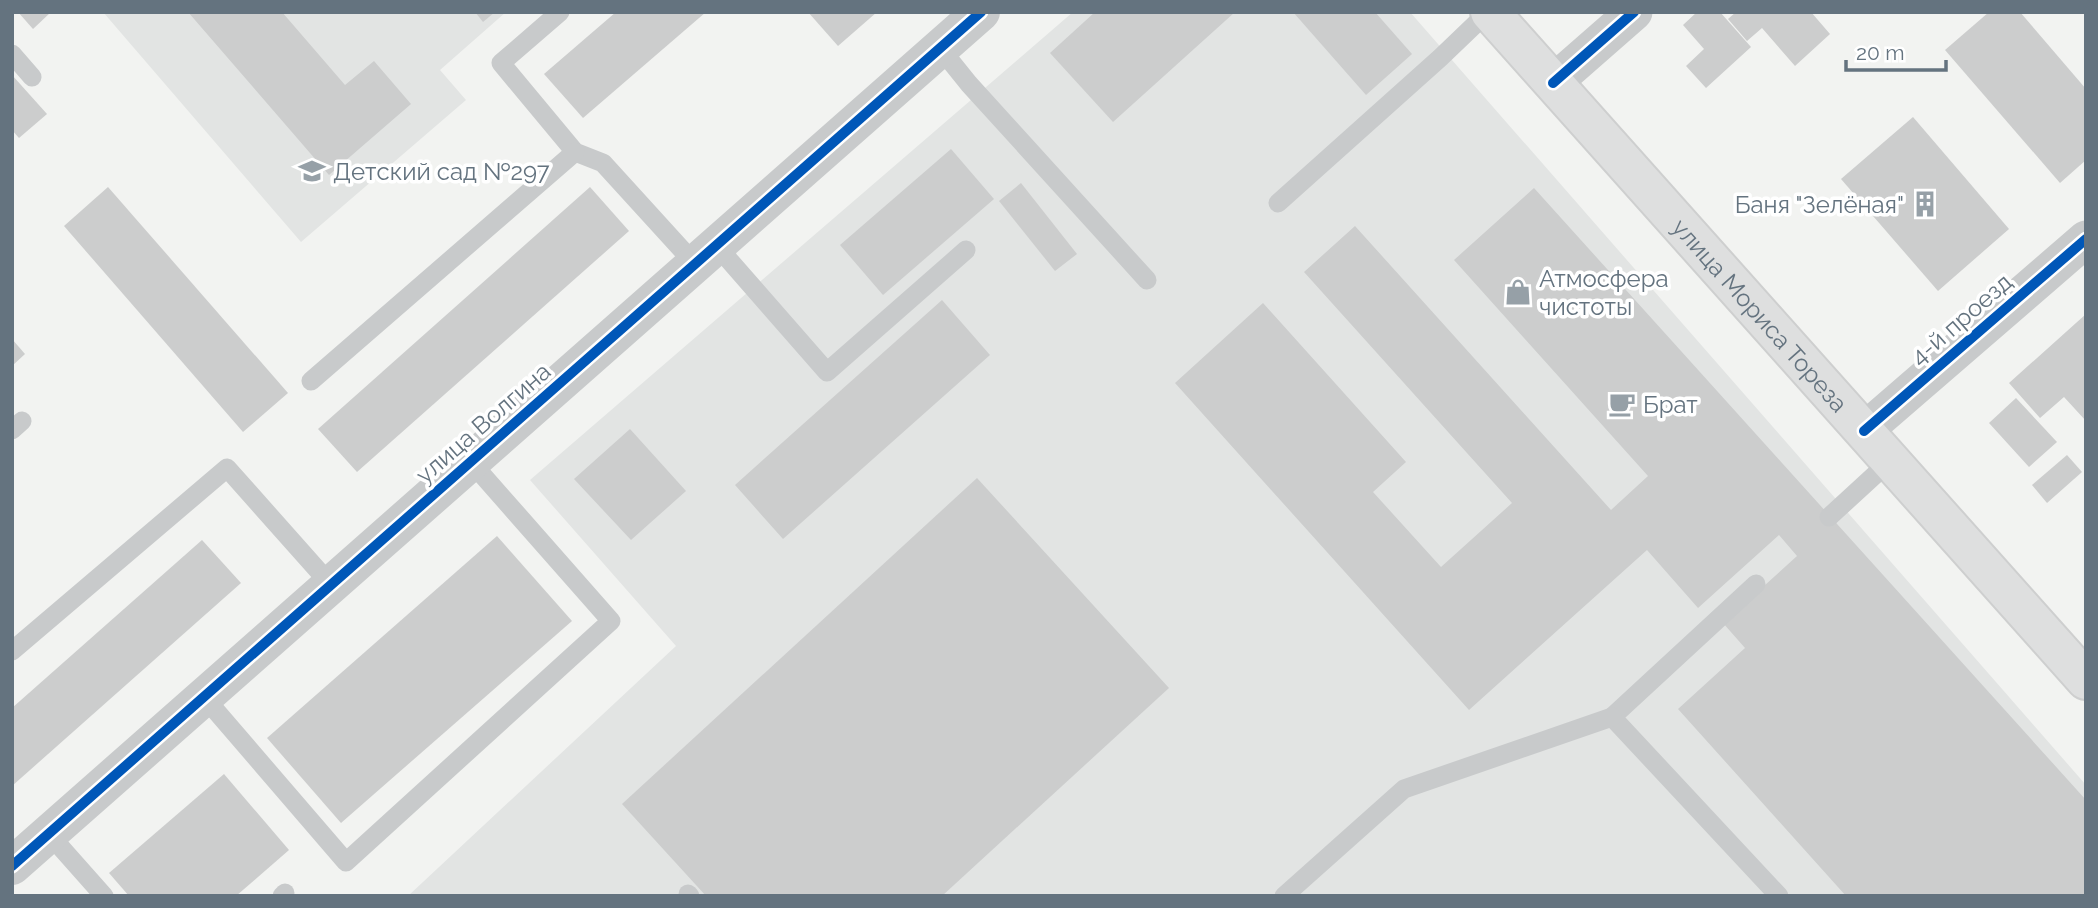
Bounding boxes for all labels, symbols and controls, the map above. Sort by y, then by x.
scale bar [1846,28,1946,72]
text: 20 m [1856,40,1904,65]
school or university icon: Детский сад №297 [297,156,327,186]
place label: Детский сад №297 [333,157,550,186]
building icon: Баня "Зелёная" [1910,189,1940,219]
place label: Баня "Зелёная" [1735,190,1904,219]
street label: улица Мориса Тореза [1666,212,1854,418]
place label: Атмосфера чистоты [1539,264,1669,321]
street label: 4-й проезд [1904,267,2018,371]
shop icon: Атмосфера чистоты [1503,277,1533,307]
street label: улица Волгина [410,357,556,489]
cafe icon: Брат [1607,389,1637,419]
place label: Брат [1643,390,1698,419]

